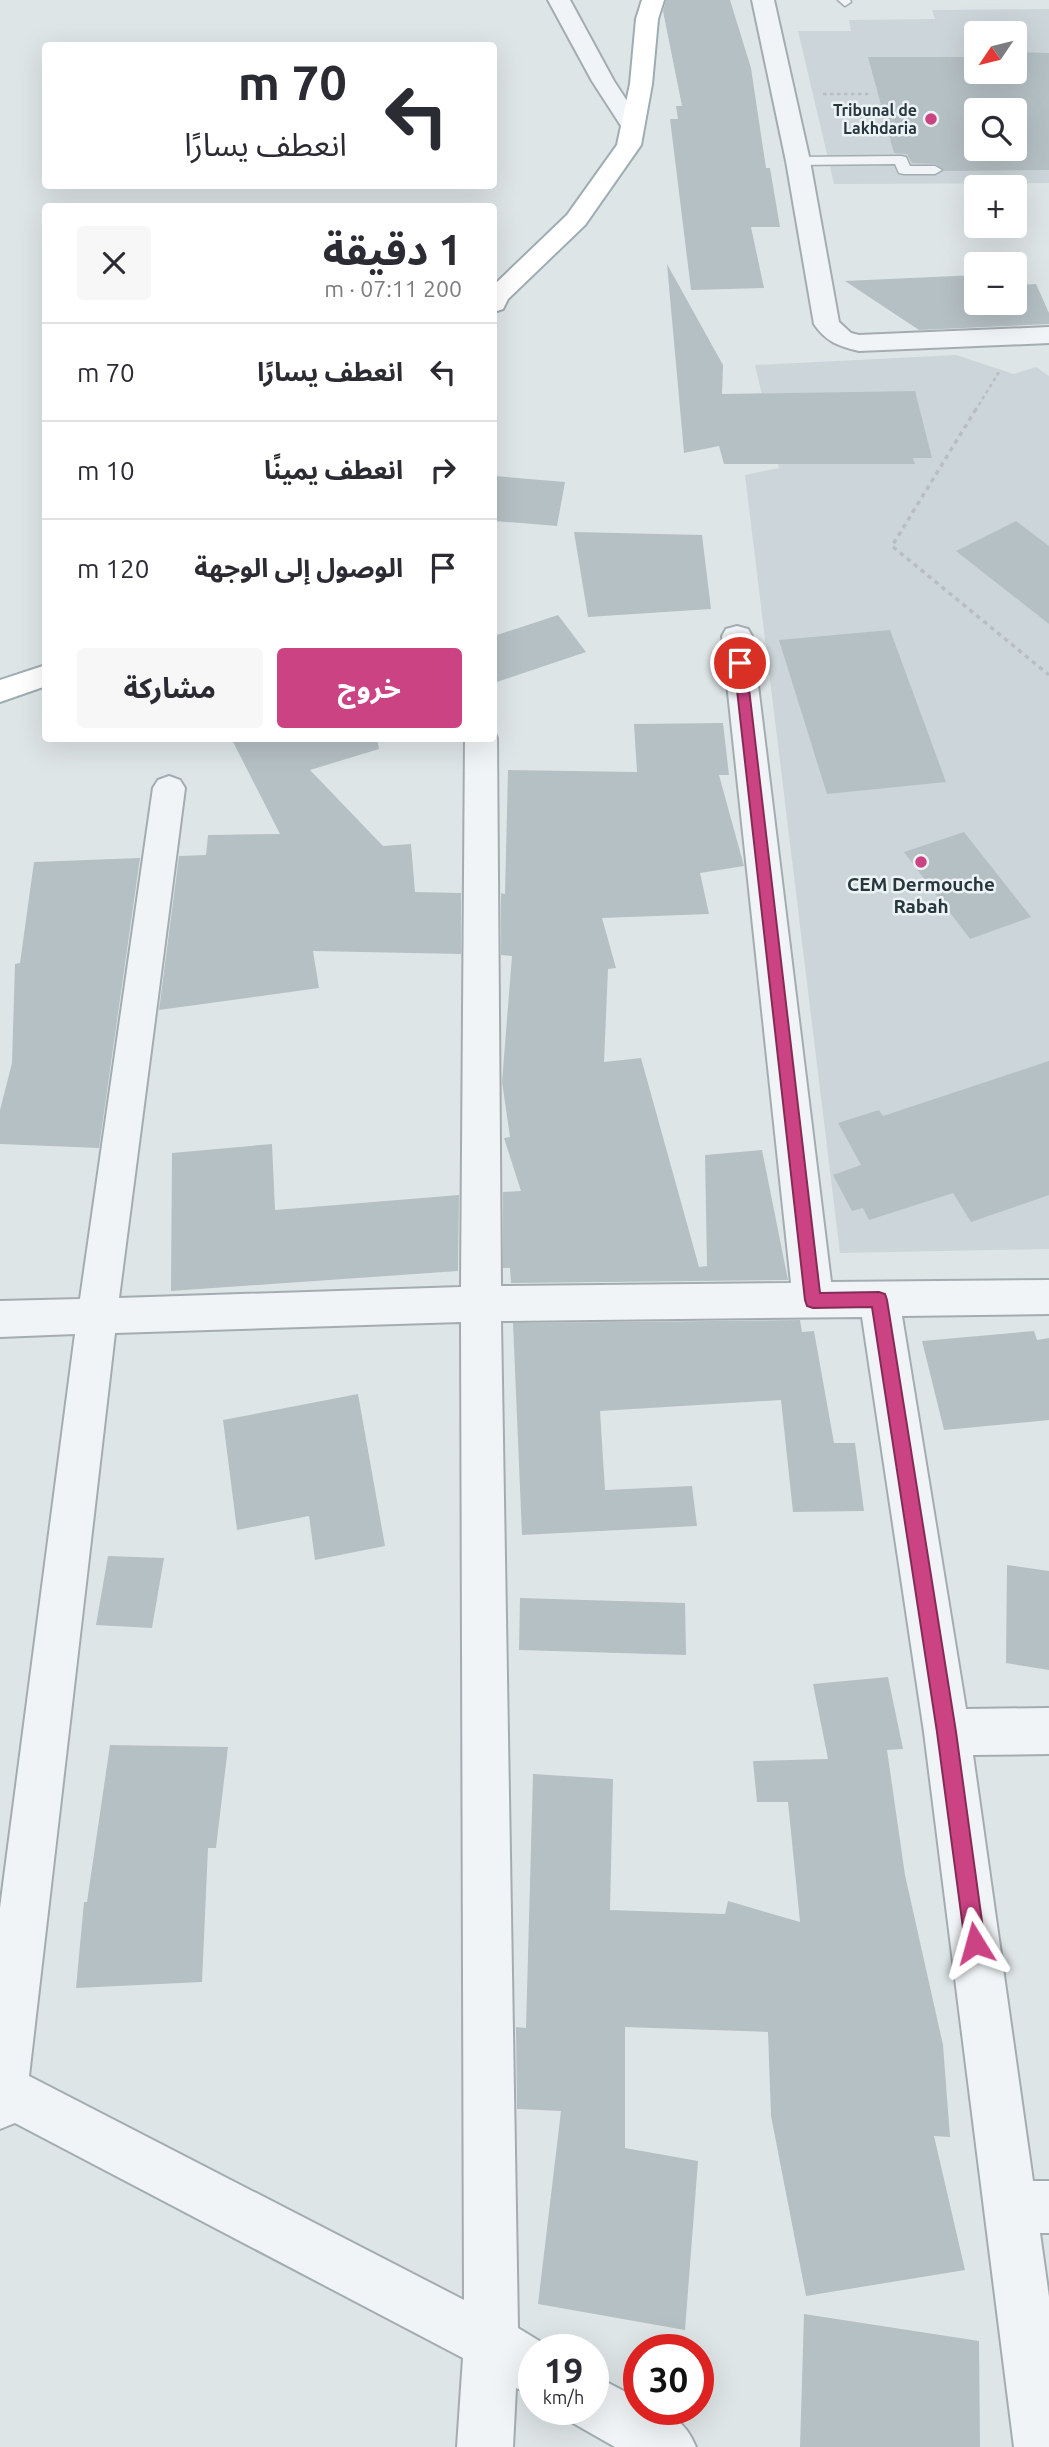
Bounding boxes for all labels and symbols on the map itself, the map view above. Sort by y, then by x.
north arrow [964,21,1027,84]
place label: Tribunal de Lakhdaria [833,101,917,137]
marker: Tribunal de Lakhdaria [923,111,939,127]
pin [710,633,770,693]
marker: CEM Dermouche Rabah [913,854,929,870]
place label: CEM Dermouche Rabah [847,873,995,917]
position arrow [938,1906,1012,1980]
speed limit sign: 30 [623,2334,714,2425]

